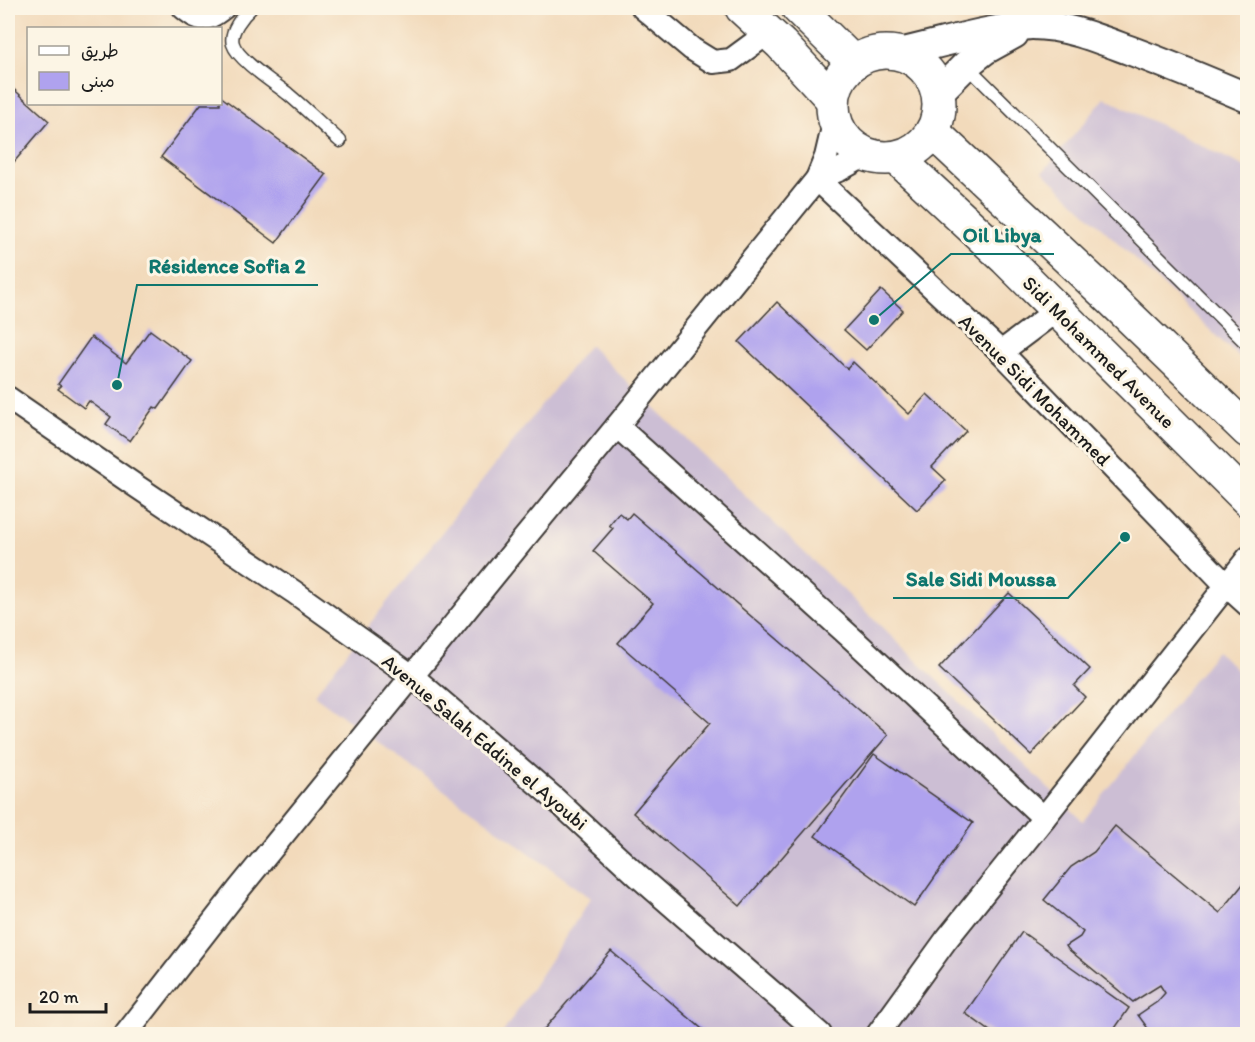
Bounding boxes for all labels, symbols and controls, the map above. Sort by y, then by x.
legend [27,27,222,105]
text: طريق [81,40,119,62]
text: مبنى [81,70,115,92]
callout: Oil Libya [951,215,1054,254]
text: Oil Libya [962,222,1043,248]
callout: Résidence Sofia 2 [137,246,318,285]
text: Résidence Sofia 2 [148,253,306,278]
street label: Sidi Mohammed Avenue [1018,271,1180,433]
street label: Avenue Sidi Mohammed [954,309,1116,471]
callout: Sale Sidi Moussa [893,559,1068,598]
text: Sale Sidi Moussa [906,566,1057,591]
street label: Avenue Salah Eddine el Ayoubi [377,649,593,835]
scale bar [30,976,106,1014]
text: 20 m [39,986,79,1008]

